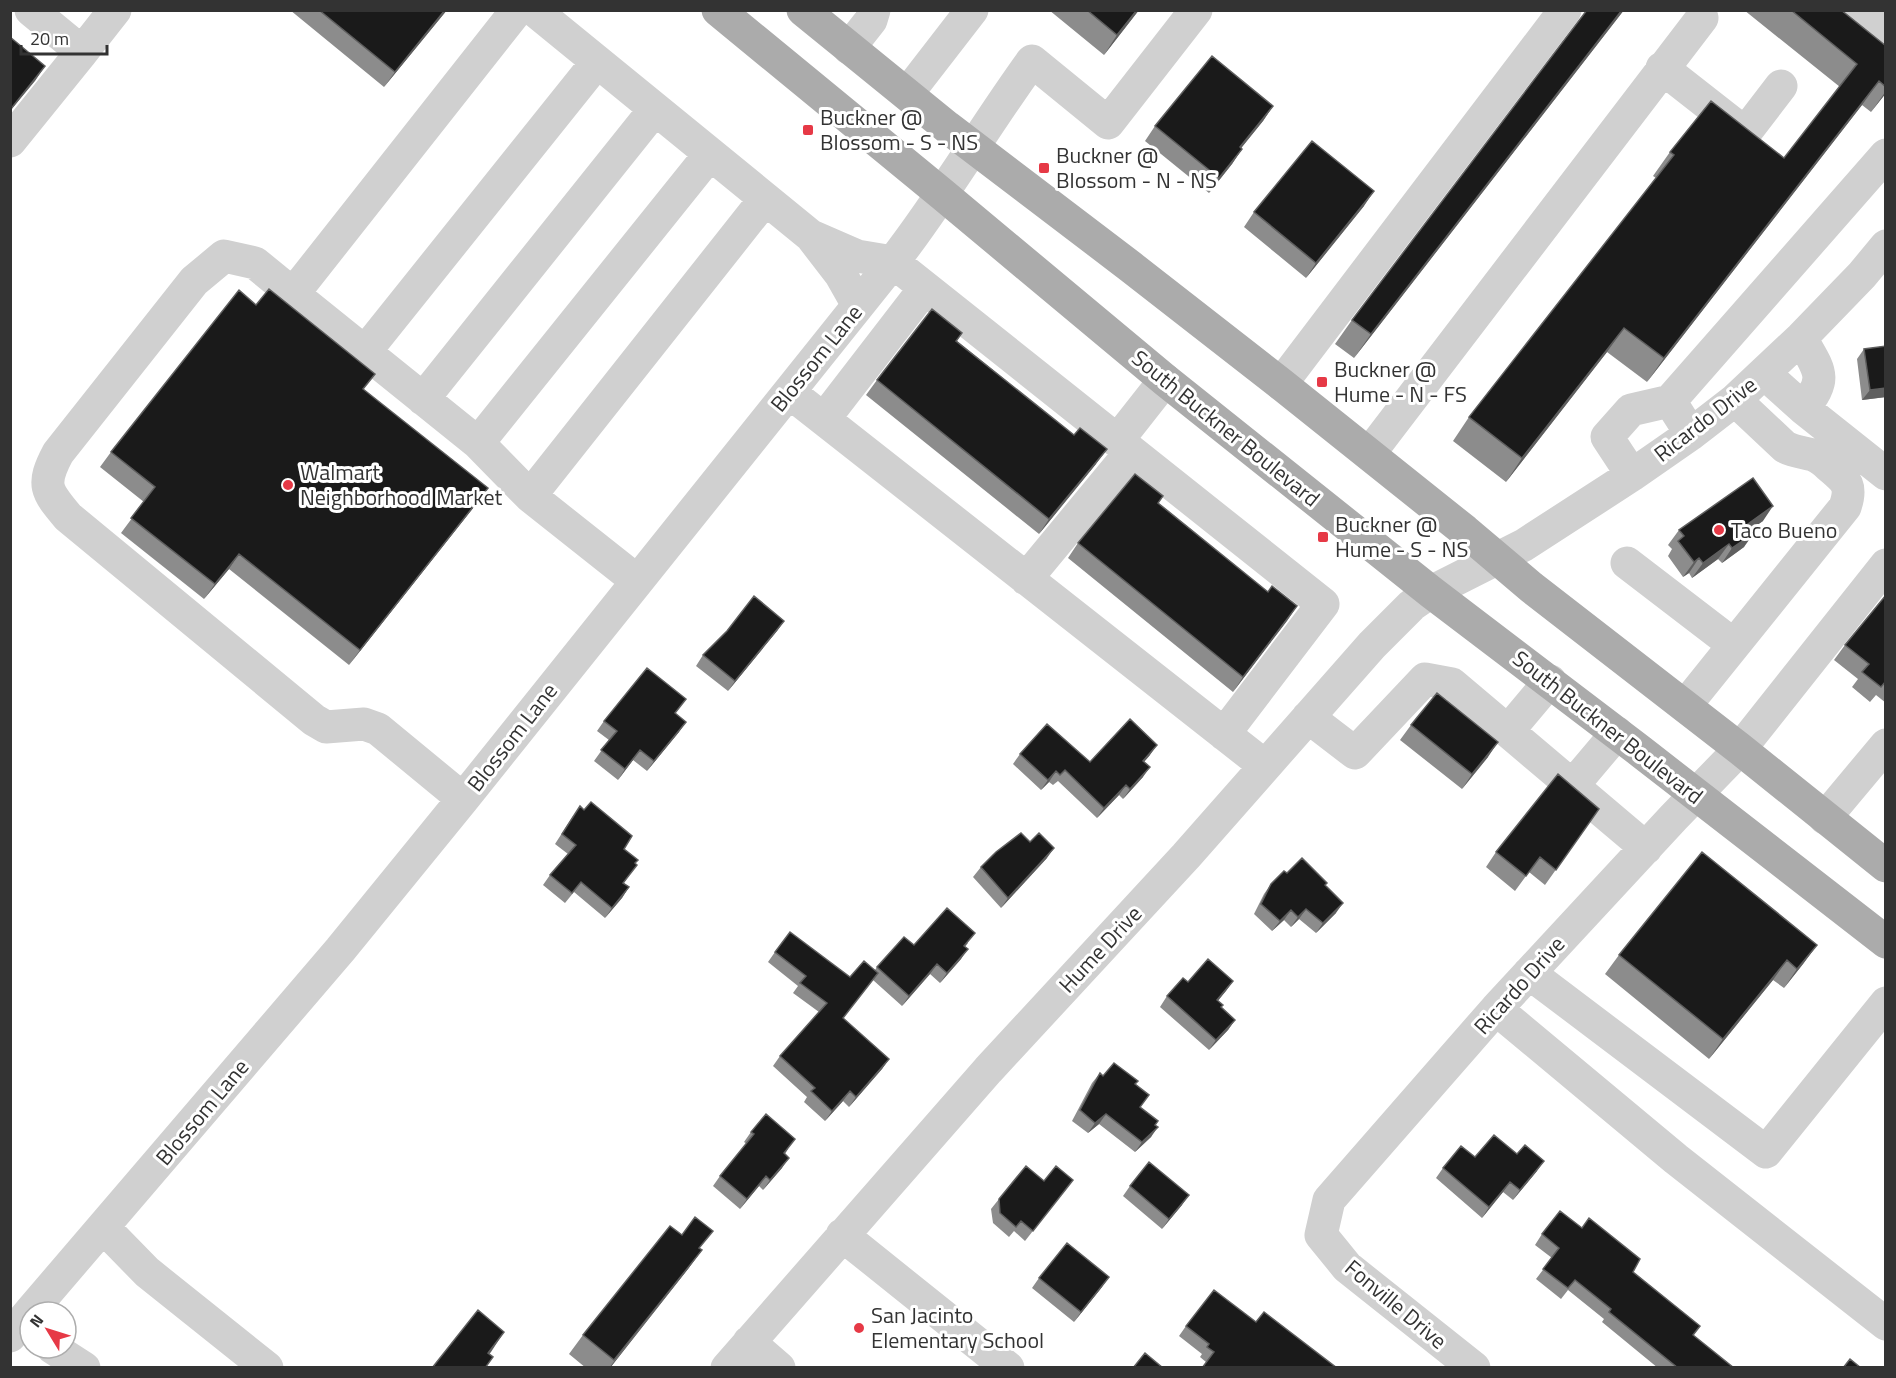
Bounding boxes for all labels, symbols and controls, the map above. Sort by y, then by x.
scale bar [21,18,106,56]
text: 20 m [30,25,69,52]
place label: Buckner @ Blossom - S - NS [820,100,978,159]
marker: Buckner @ Blossom - S - NS [801,123,815,137]
place label: Buckner @ Blossom - N - NS [1056,138,1217,197]
marker: Buckner @ Blossom - N - NS [1037,161,1051,175]
street label: Blossom Lane [762,297,870,419]
street label: South Buckner Boulevard [1125,341,1327,515]
place label: Buckner @ Hume - N - FS [1334,352,1467,411]
street label: Ricardo Drive [1646,368,1764,470]
marker: Buckner @ Hume - N - FS [1315,375,1329,389]
place label: Walmart Neighborhood Market [300,455,503,514]
marker: Walmart Neighborhood Market [281,478,295,492]
place label: Buckner @ Hume - S - NS [1335,507,1468,566]
place label: Taco Bueno [1731,513,1837,547]
marker: Taco Bueno [1712,523,1726,537]
marker: Buckner @ Hume - S - NS [1316,530,1330,544]
street label: South Buckner Boulevard [1505,642,1711,812]
street label: Blossom Lane [459,675,565,799]
street label: Hume Drive [1050,898,1150,1000]
street label: Ricardo Drive [1465,928,1573,1042]
street label: Blossom Lane [147,1051,257,1173]
street label: Fonville Drive [1338,1251,1454,1357]
place label: San Jacinto Elementary School [871,1298,1044,1357]
north arrow [18,1300,78,1360]
text: N [23,1309,49,1333]
marker: San Jacinto Elementary School [852,1321,866,1335]

